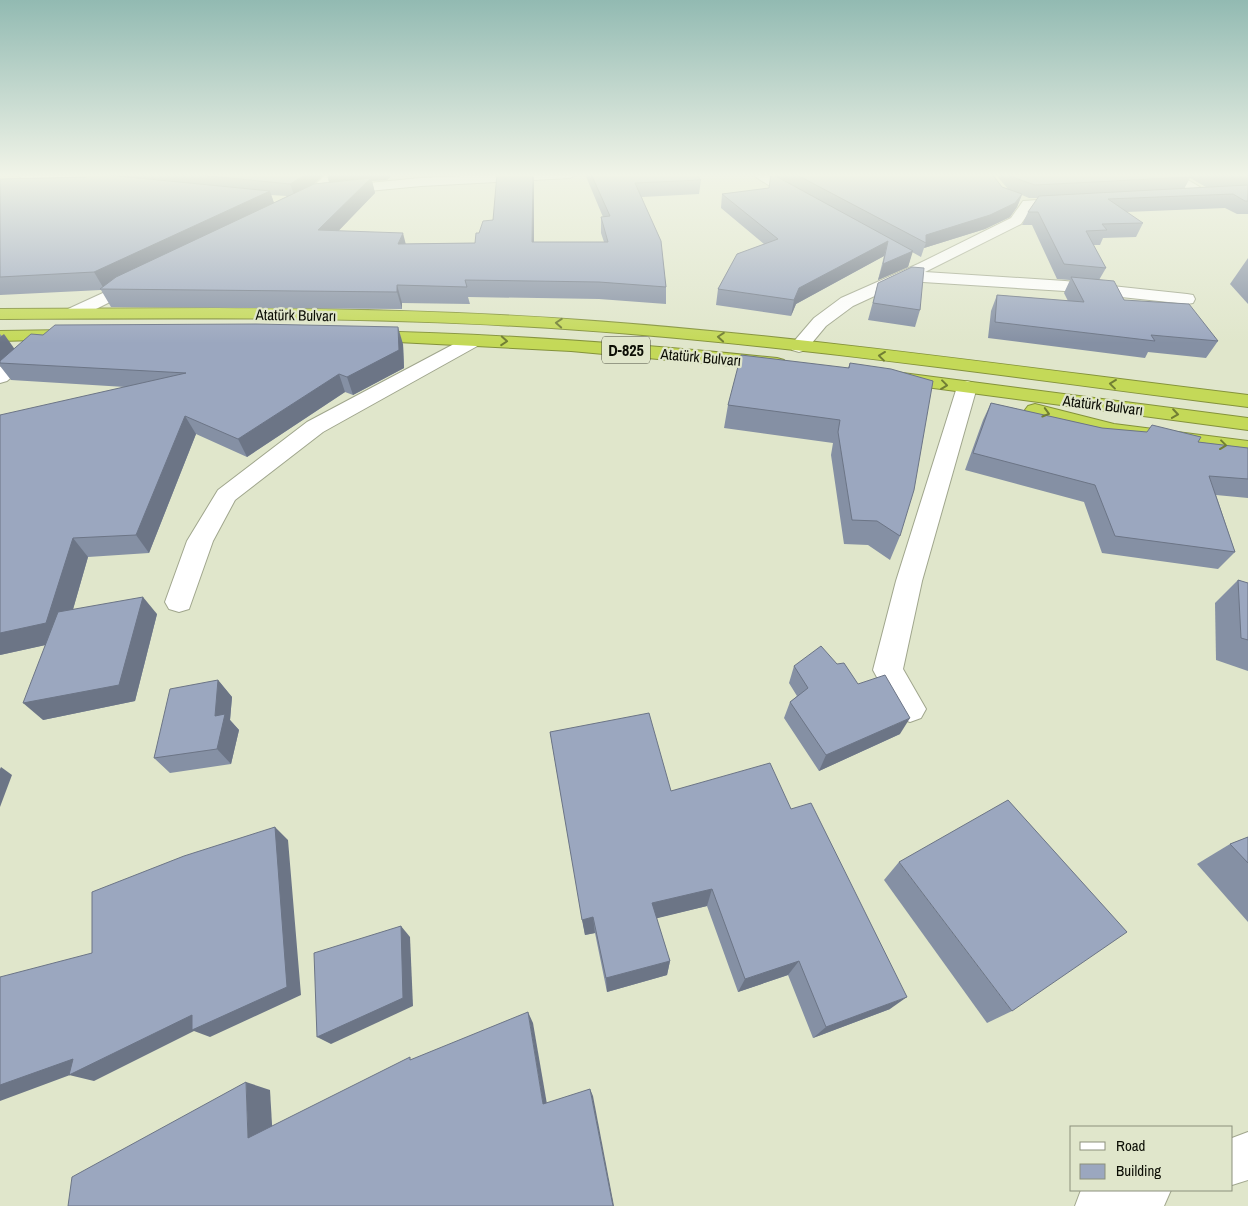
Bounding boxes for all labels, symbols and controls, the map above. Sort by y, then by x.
street label: Atatürk Bulvarı [254,304,337,326]
one-way arrow [554,318,562,329]
one-way arrow [716,332,724,343]
one-way arrow [500,336,508,347]
road number: D-825 [602,336,650,364]
street label: Atatürk Bulvarı [659,343,742,371]
one-way arrow [878,351,886,362]
one-way arrow [940,379,948,389]
one-way arrow [1108,379,1116,390]
street label: Atatürk Bulvarı [1061,390,1144,420]
one-way arrow [1042,408,1050,418]
one-way arrow [1171,408,1179,419]
one-way arrow [1219,439,1228,449]
legend [1070,1126,1233,1191]
text: Road [1116,1135,1145,1156]
text: Building [1116,1160,1161,1181]

